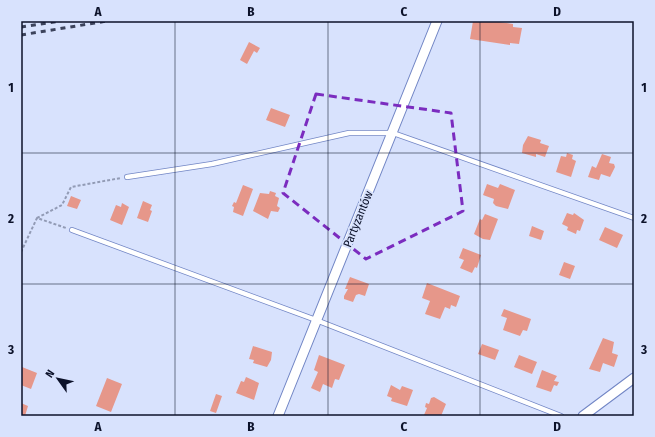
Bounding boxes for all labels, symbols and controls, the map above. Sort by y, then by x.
text: A [93,4,102,19]
text: B [247,4,255,19]
text: C [401,4,408,19]
text: D [553,4,561,19]
text: 1 [8,80,14,95]
text: 1 [641,80,647,95]
street label: Partyzantów [340,189,376,249]
text: 2 [7,211,14,226]
text: 2 [640,211,647,226]
text: 3 [7,342,14,357]
text: 3 [640,342,647,357]
north arrow [38,359,78,399]
text: N [43,368,57,380]
text: A [93,419,102,434]
text: B [247,419,255,434]
text: C [401,419,408,434]
text: D [553,419,561,434]

